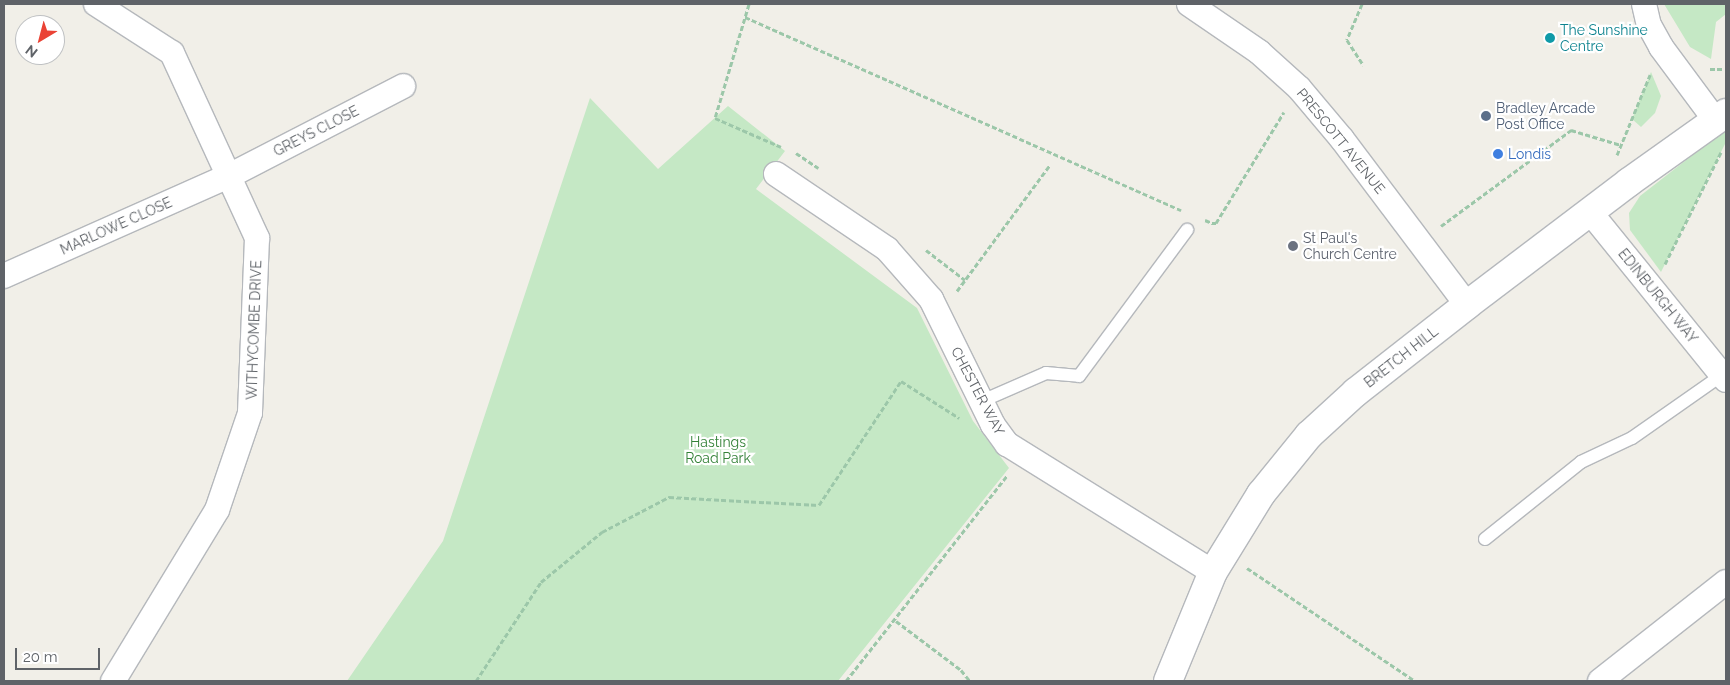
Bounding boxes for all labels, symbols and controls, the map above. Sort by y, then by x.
north arrow [15,15,65,65]
place label: The Sunshine Centre [1560,22,1648,54]
marker: The Sunshine Centre [1544,32,1556,44]
text: N [22,42,41,61]
street label: PRESCOTT AVENUE [1293,85,1389,197]
place label: Bradley Arcade Post Office [1496,100,1596,132]
street label: GREYS CLOSE [271,102,361,160]
marker: Bradley Arcade Post Office [1480,110,1492,122]
place label: Londis [1508,146,1551,162]
marker: Londis [1492,148,1504,160]
street label: MARLOWE CLOSE [58,194,174,258]
place label: St Paul's Church Centre [1303,230,1397,262]
marker: St Paul's Church Centre [1287,240,1299,252]
street label: EDINBURGH WAY [1615,245,1701,347]
street label: WITHYCOMBE DRIVE [243,260,265,400]
street label: BRETCH HILL [1361,323,1441,391]
street label: CHESTER WAY [948,344,1008,438]
park label: Hastings Road Park [685,434,751,467]
scale bar [18,638,102,670]
text: 20 m [23,648,58,666]

